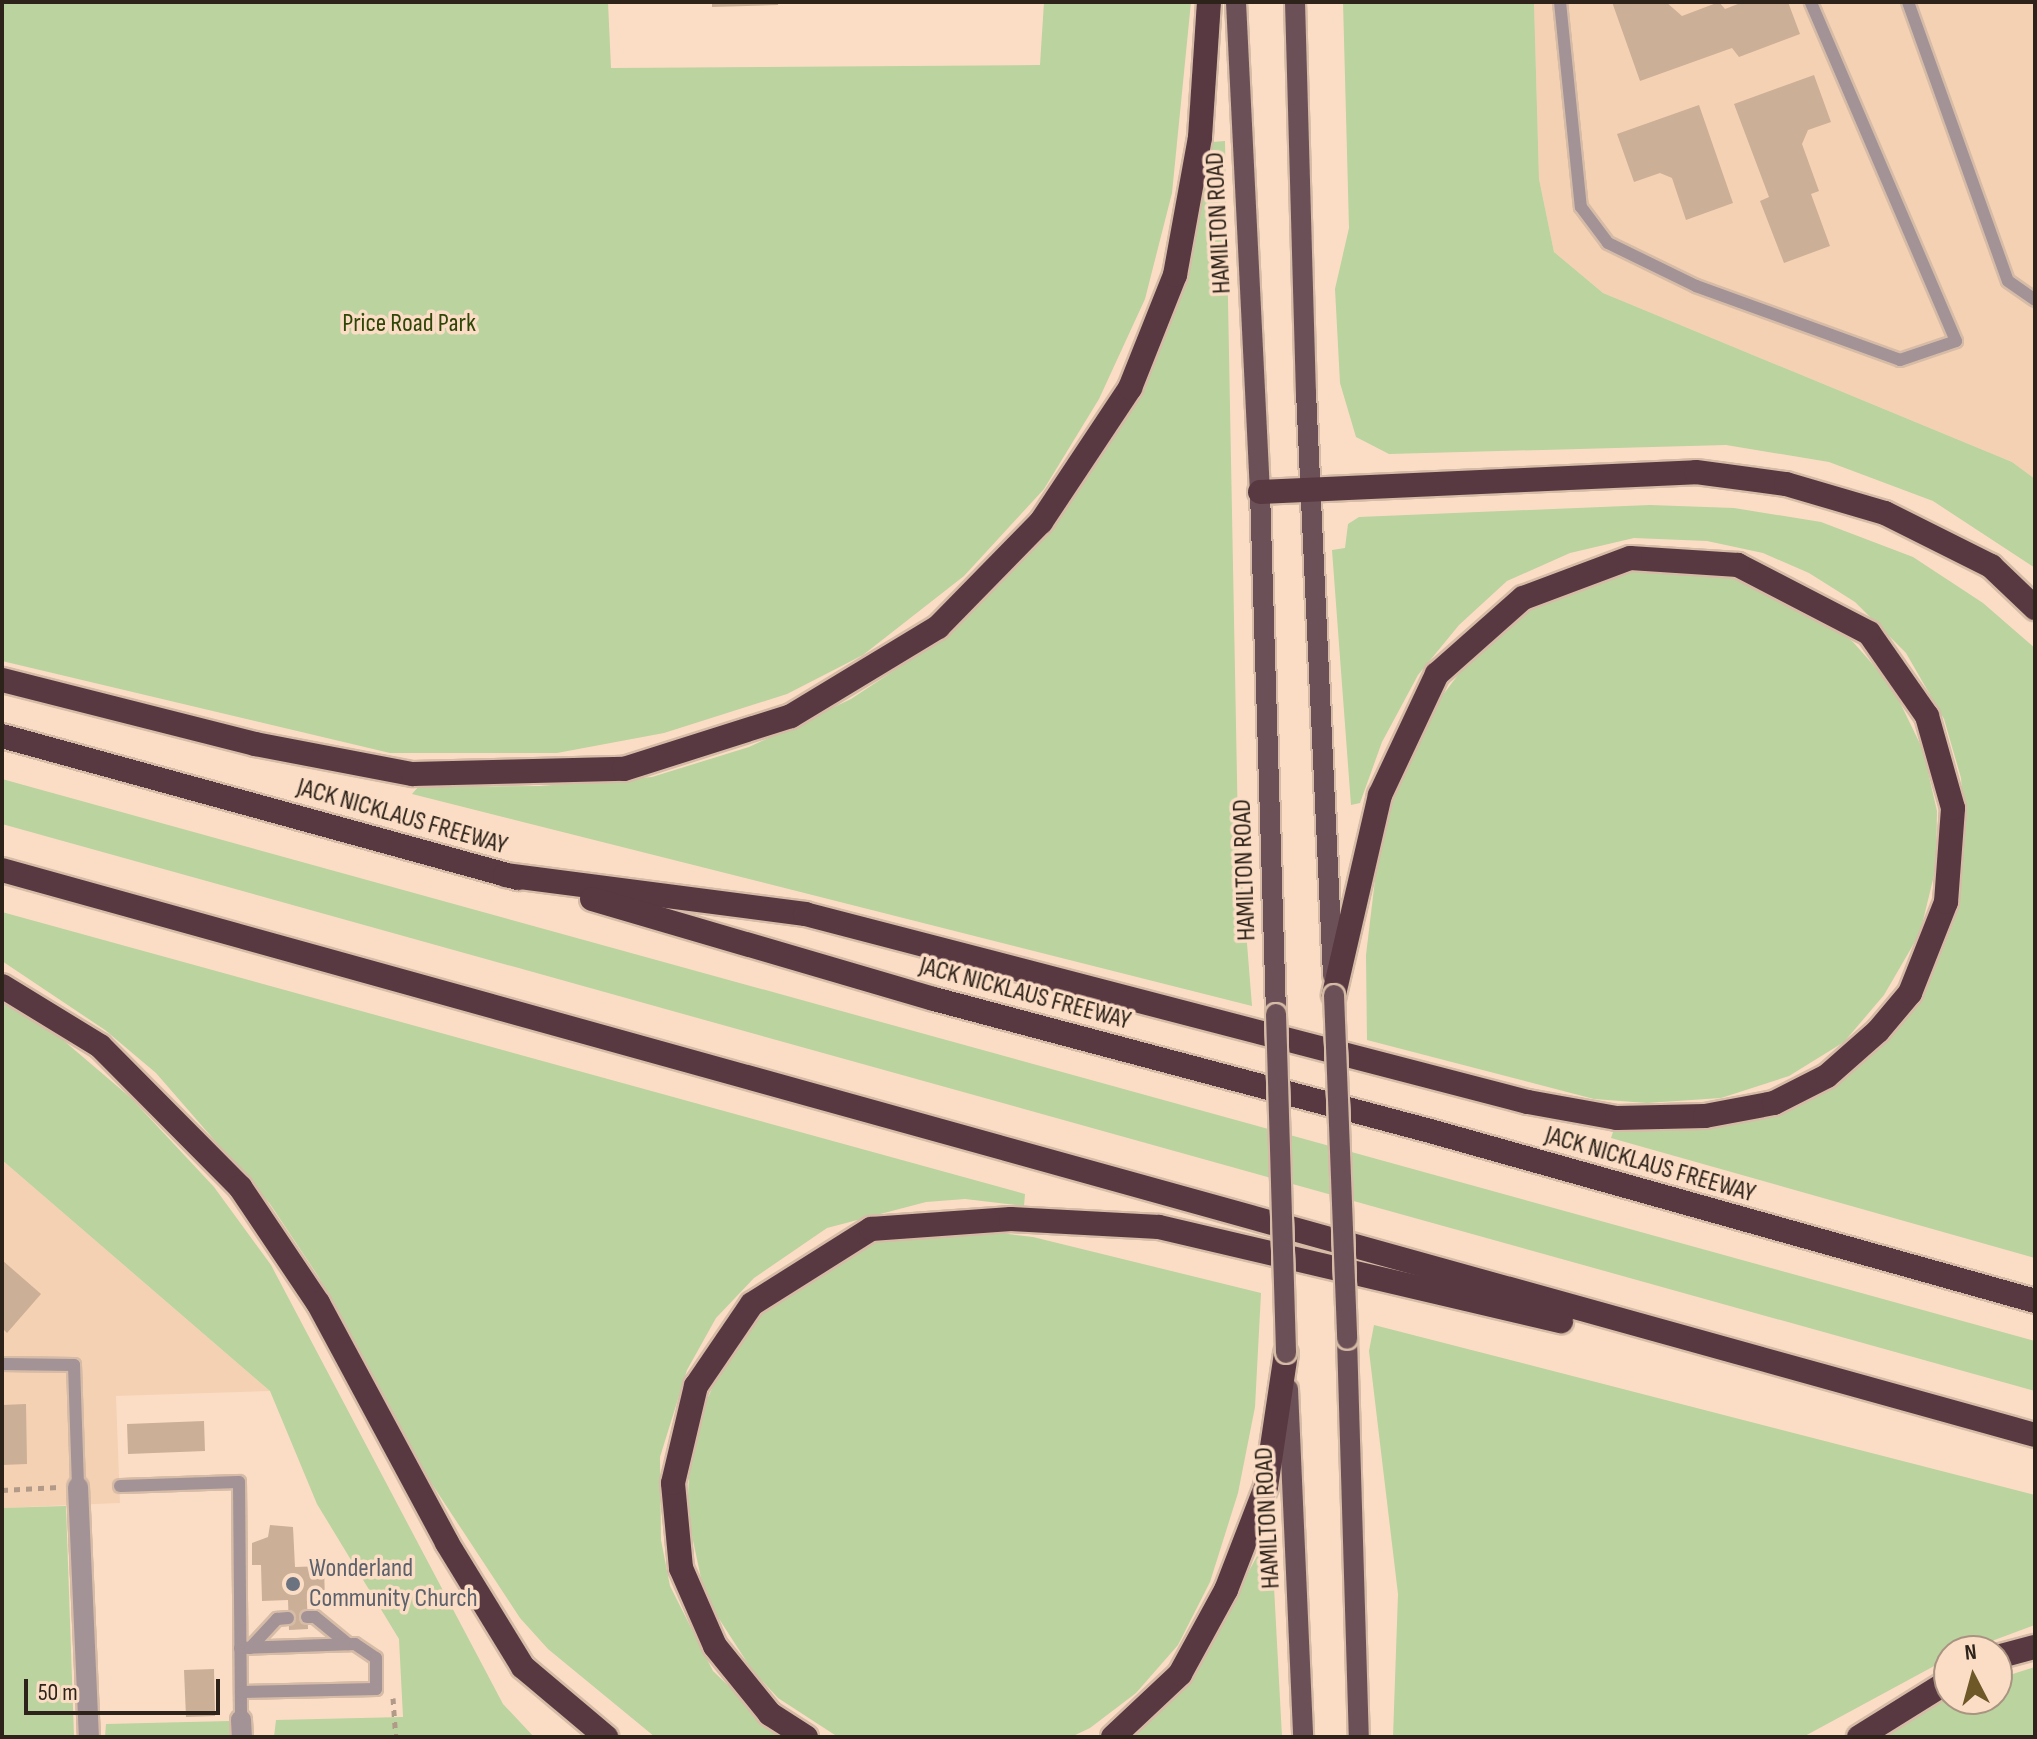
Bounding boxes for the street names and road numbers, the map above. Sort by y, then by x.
street label: HAMILTON ROAD [1200,151,1238,295]
street label: JACK NICKLAUS FREEWAY [293,772,511,862]
street label: HAMILTON ROAD [1227,799,1263,941]
street label: JACK NICKLAUS FREEWAY [916,951,1134,1037]
street label: JACK NICKLAUS FREEWAY [1541,1120,1759,1210]
street label: HAMILTON ROAD [1249,1446,1287,1590]

